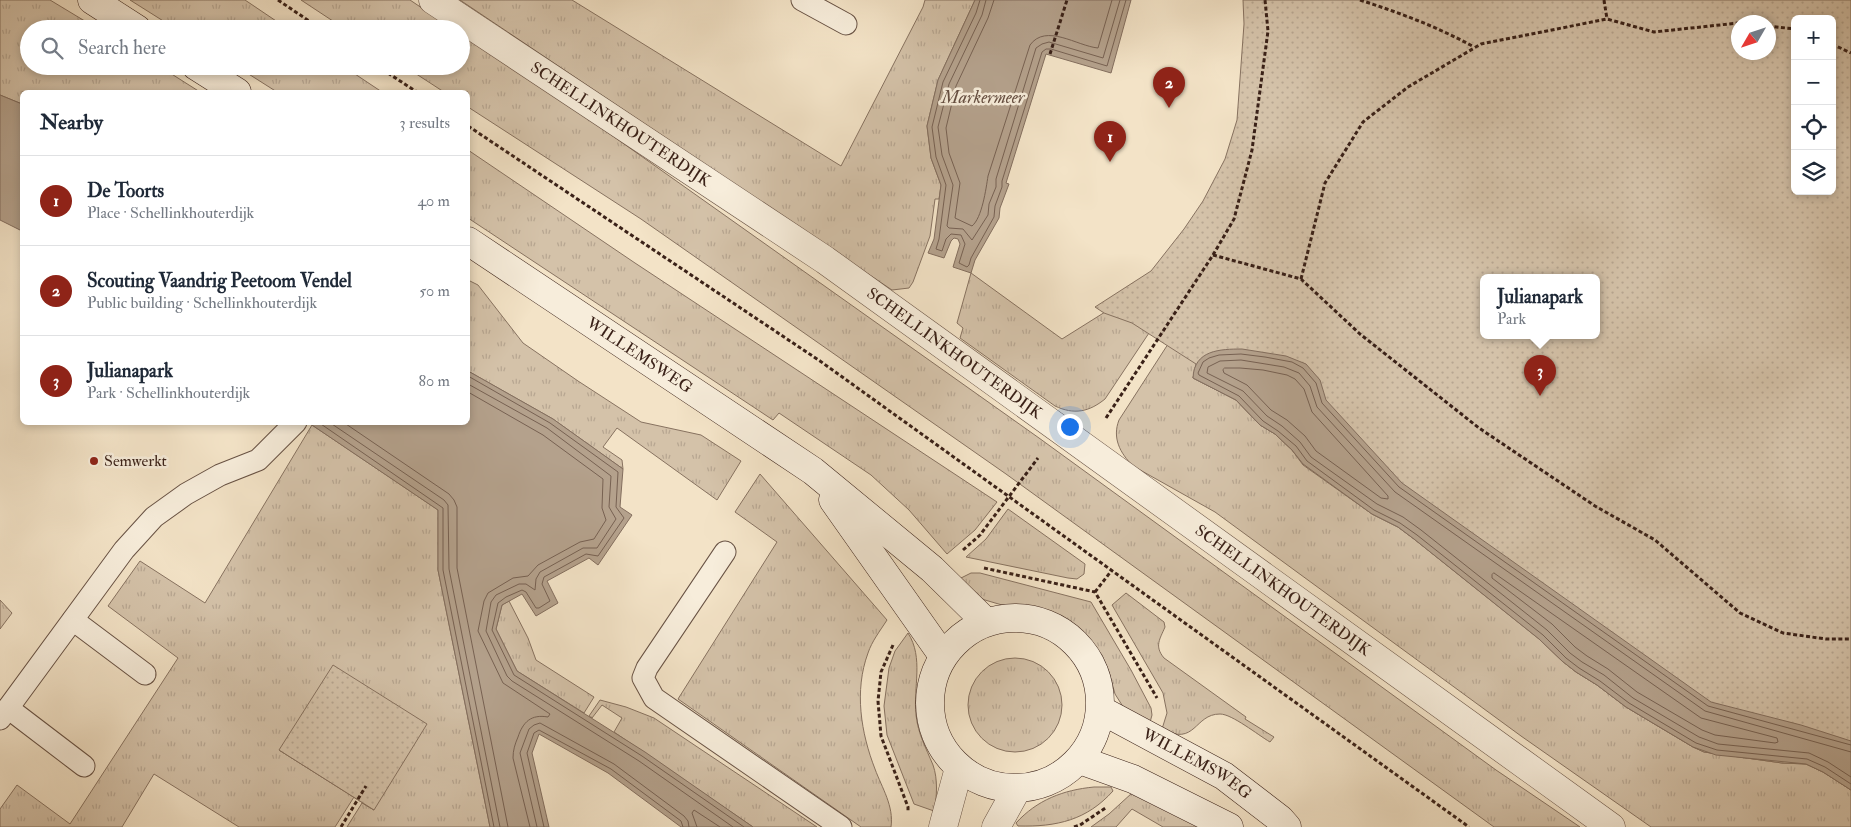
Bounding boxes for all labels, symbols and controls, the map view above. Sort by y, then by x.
north arrow [1731,15,1776,60]
map controls [1791,15,1836,195]
button: + [1791,15,1836,60]
search box [20,20,470,75]
icon: search [38,34,66,62]
text: Search here [78,36,166,60]
street label: SCHELLINKHOUTERDIJK [527,58,715,192]
button: − [1791,60,1836,105]
pin: 2 [1153,67,1185,108]
water label: Markermeer [940,86,1026,109]
button: locate [1791,105,1836,150]
text: Nearby [40,109,103,136]
text: 3 results [399,113,450,133]
pin: 1 [1094,121,1126,162]
button: layers [1791,150,1836,195]
text: De Toorts [87,179,164,203]
text: 1 [53,191,59,211]
text: 40 m [417,191,450,211]
text: Place · Schellinkhouterdijk [87,203,254,223]
text: Scouting Vaandrig Peetoom Vendel [87,269,352,293]
popup [1480,274,1600,339]
text: 2 [52,281,60,301]
text: 50 m [419,281,450,301]
street label: SCHELLINKHOUTERDIJK [863,283,1047,424]
text: Julianapark [1497,285,1583,309]
text: Public building · Schellinkhouterdijk [87,293,317,313]
text: Park [1497,309,1526,329]
street label: WILLEMSWEG [582,312,696,398]
pin: 3 [1524,355,1556,396]
text: Julianapark [87,359,173,383]
text: 3 [53,371,59,391]
text: 80 m [419,371,450,391]
text: Park · Schellinkhouterdijk [87,383,250,403]
your location [1057,414,1083,440]
place label: Semwerkt [104,451,167,471]
marker: Semwerkt [88,455,100,467]
street label: SCHELLINKHOUTERDIJK [1191,520,1375,661]
street label: WILLEMSWEG [1138,724,1255,803]

